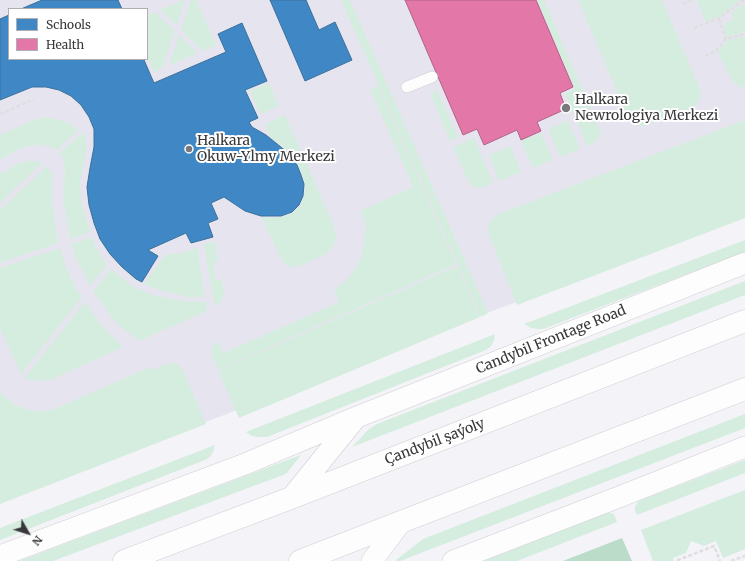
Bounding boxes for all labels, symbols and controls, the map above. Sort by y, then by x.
legend [8,8,148,60]
text: Schools [46,17,91,32]
text: Health [46,37,84,52]
place label: Halkara Newrologiya Merkezi [575,92,718,124]
marker: Halkara Newrologiya Merkezi [560,102,572,114]
place label: Halkara Okuw-Ylmy Merkezi [197,133,335,166]
marker: Halkara Okuw-Ylmy Merkezi [184,144,194,154]
street label: Candybil Frontage Road [474,302,628,378]
street label: Çandybil şaýoly [383,415,487,469]
north arrow [8,513,48,553]
text: N [29,533,46,548]

